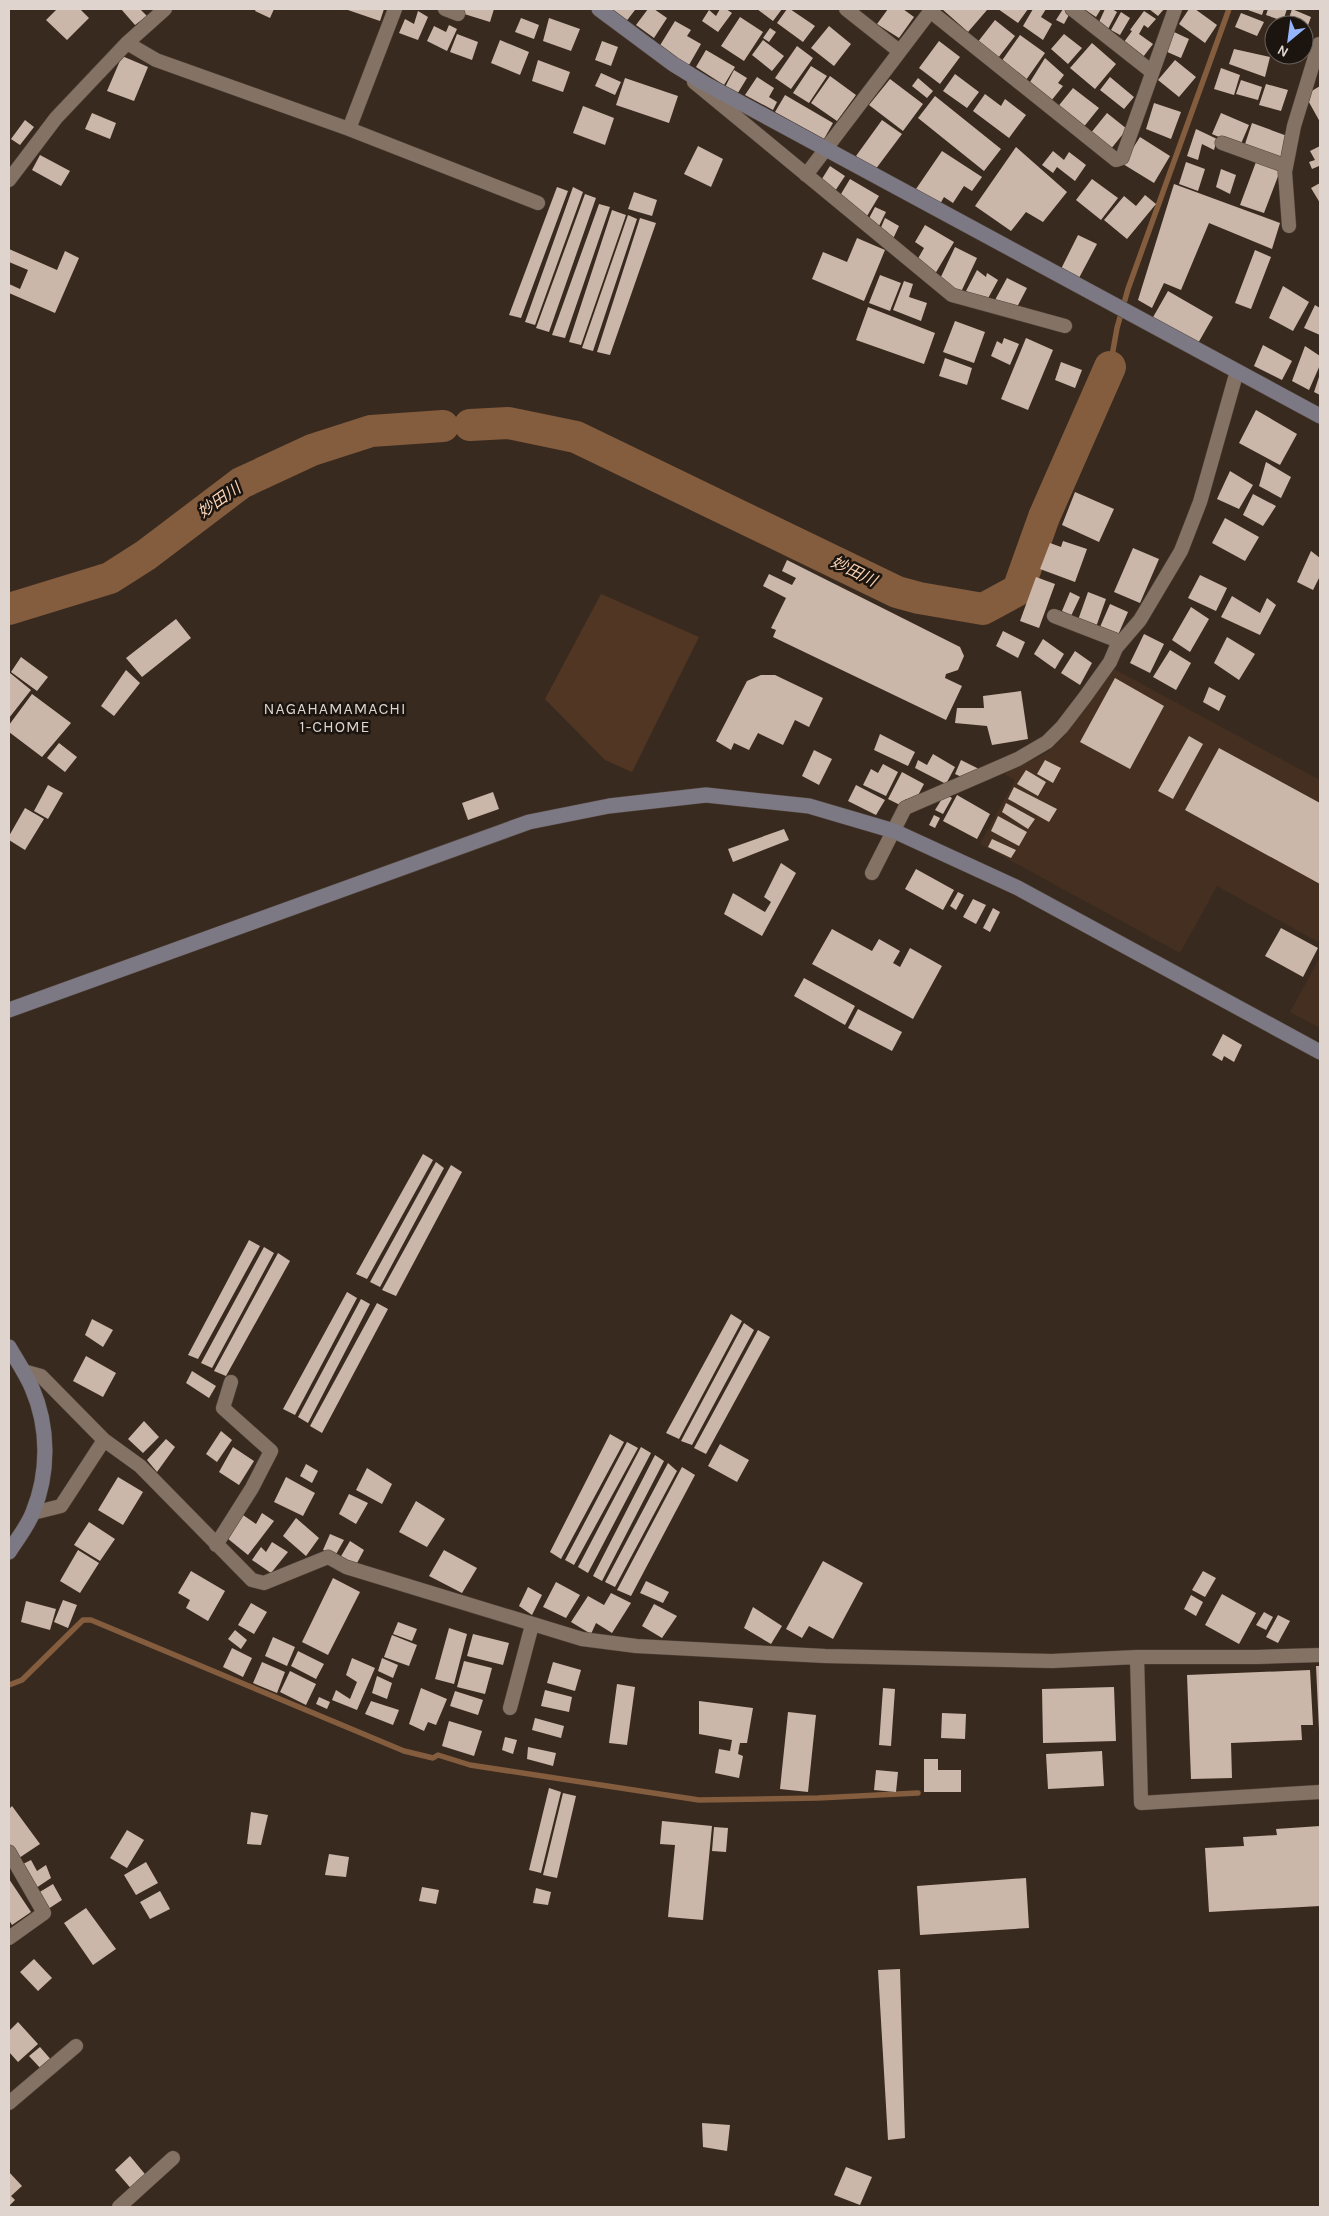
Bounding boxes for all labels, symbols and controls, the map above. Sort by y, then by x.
north arrow [1264,15,1314,65]
text: N [1274,41,1291,61]
water label: 妙田川 [194,477,246,522]
water label: 妙田川 [828,552,882,591]
district label: NAGAHAMAMACHI 1-CHOME [264,699,407,736]

